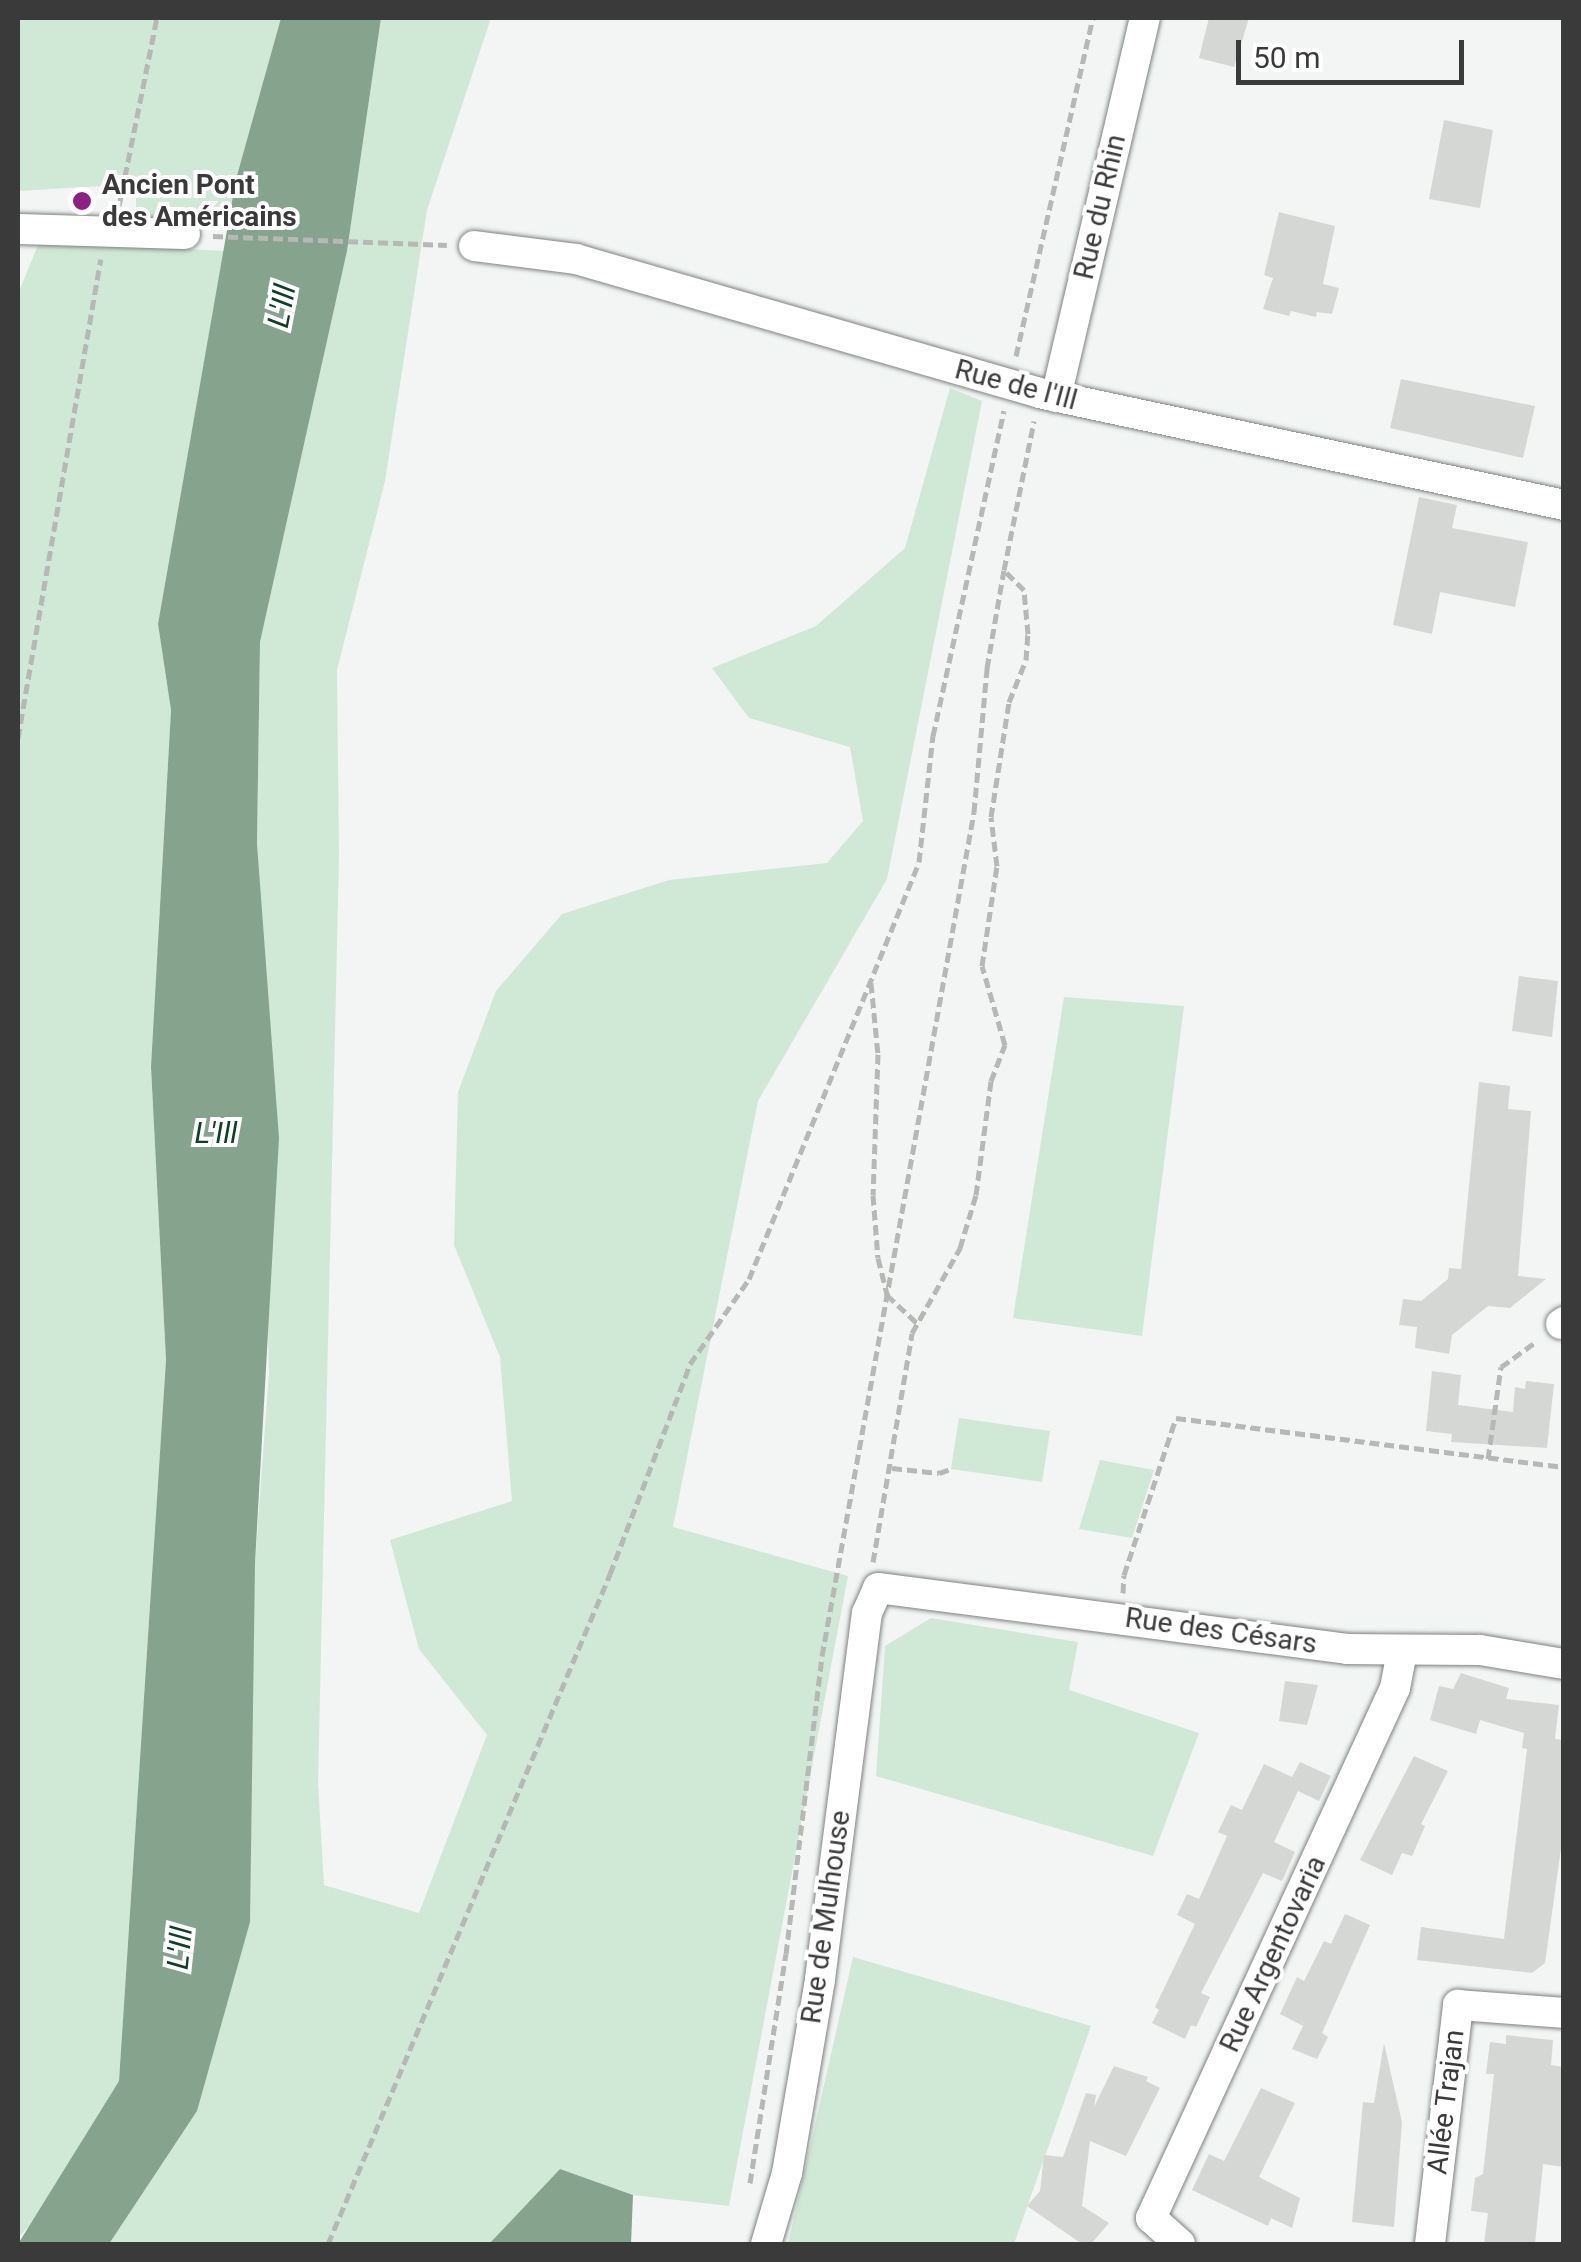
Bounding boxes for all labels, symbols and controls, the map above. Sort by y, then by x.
scale bar [1241,20,1468,82]
text: 50 m [1253,40,1320,75]
street label: Rue du Rhin [1067,131,1133,283]
place label: Ancien Pont des Américains [102,168,297,234]
marker: Ancien Pont des Américains [71,190,93,212]
water label: L'Ill [260,282,304,330]
street label: Rue de l'Ill [951,353,1081,417]
water label: L'Ill [195,1115,237,1151]
street label: Rue des Césars [1123,1601,1319,1661]
street label: Rue de Mulhouse [794,1808,858,2026]
street label: Rue Argentovaria [1213,1850,1333,2058]
water label: L'Ill [160,1925,200,1971]
street label: Allée Trajan [1420,2028,1472,2176]

